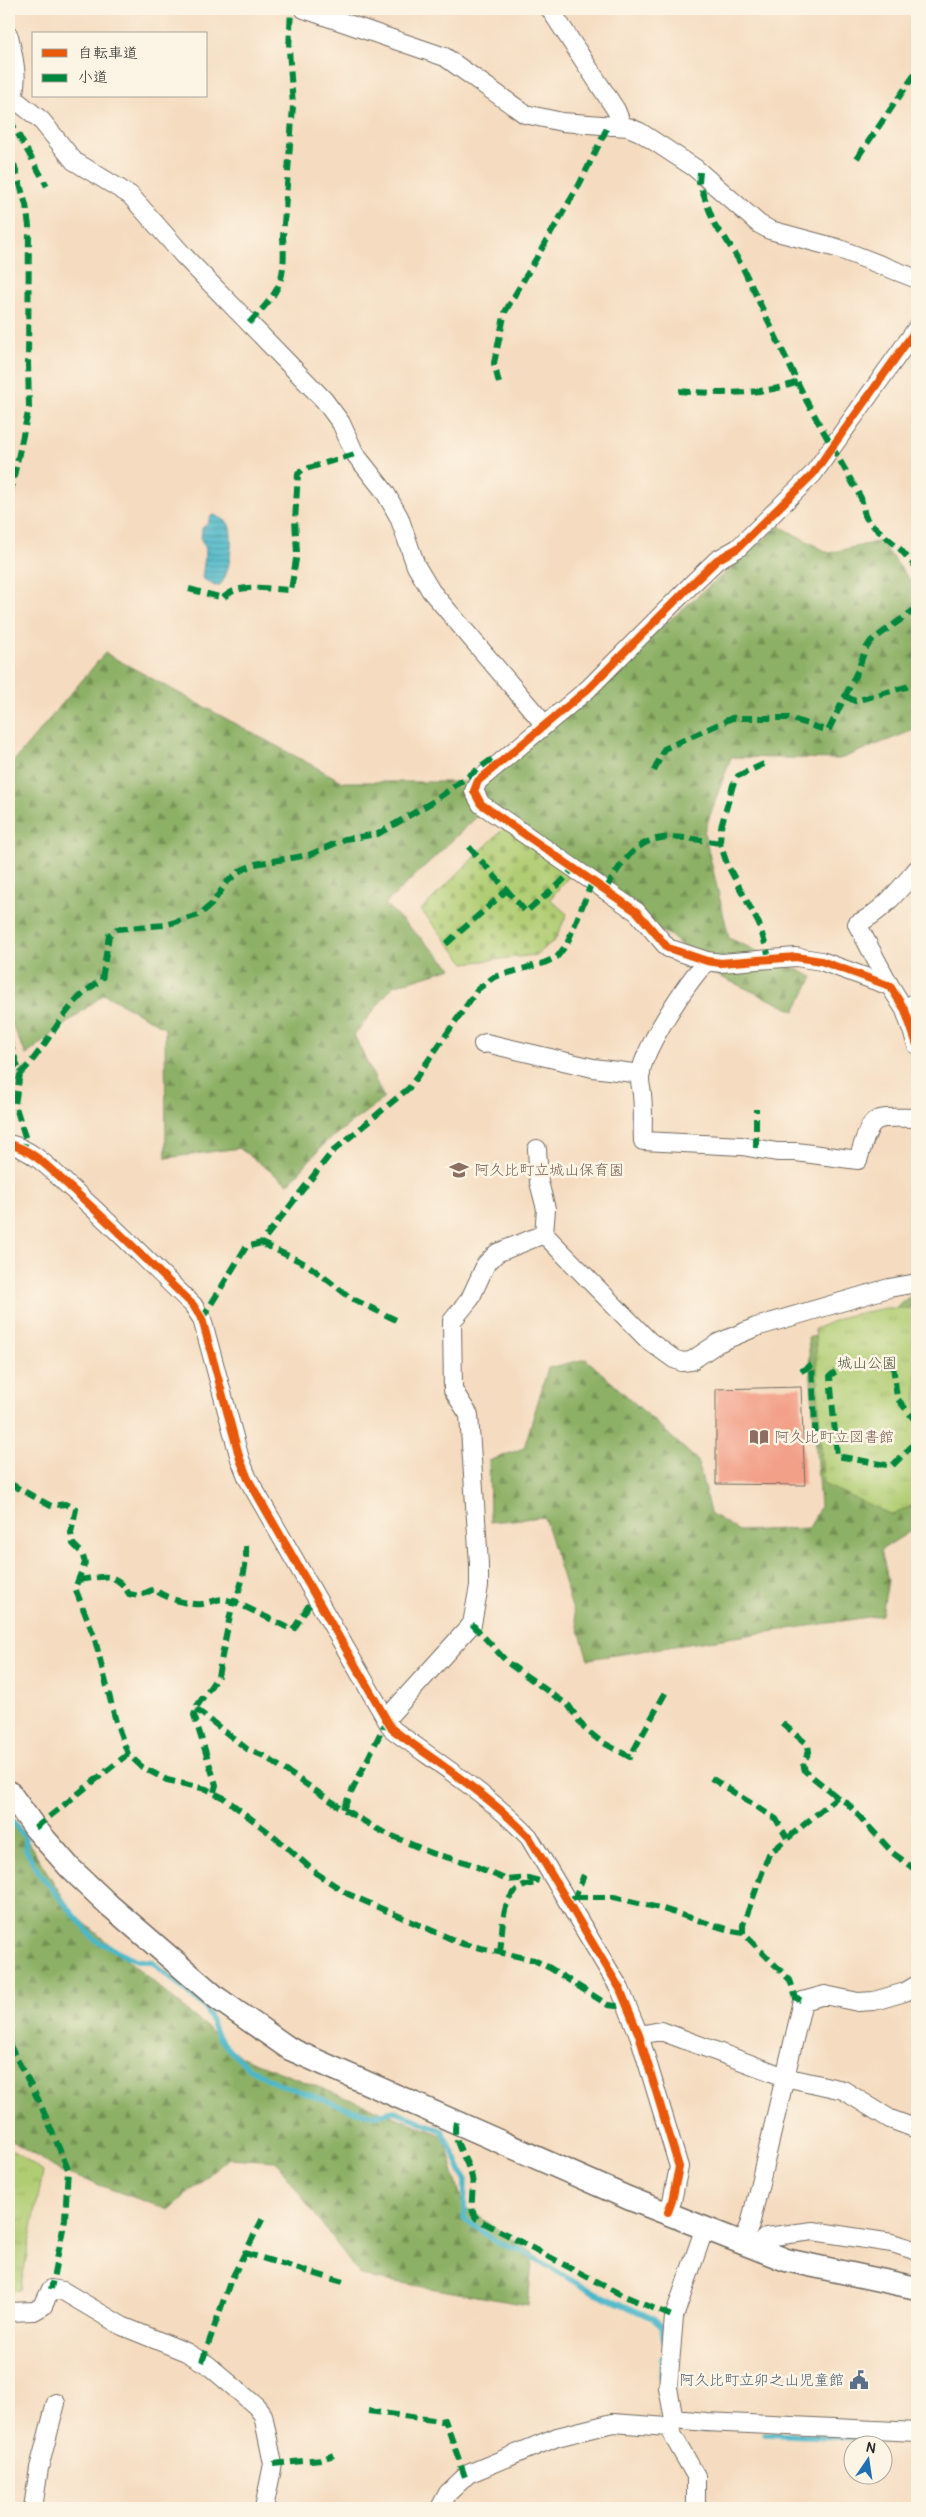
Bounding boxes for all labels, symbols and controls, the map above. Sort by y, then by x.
legend [32,32,208,98]
text: 自転車道 [78,44,138,63]
text: 小道 [78,68,108,87]
school or university icon: 阿久比町立城山保育園 [448,1159,470,1181]
place label: 阿久比町立城山保育園 [474,1161,624,1180]
park label: 城山公園 [837,1354,897,1373]
library icon: 阿久比町立図書館 [748,1426,770,1448]
place label: 阿久比町立図書館 [774,1428,894,1447]
public building icon: 阿久比町立卯之山児童館 [848,2369,870,2391]
place label: 阿久比町立卯之山児童館 [679,2371,844,2390]
north arrow [844,2434,894,2484]
text: N [864,2438,877,2457]

